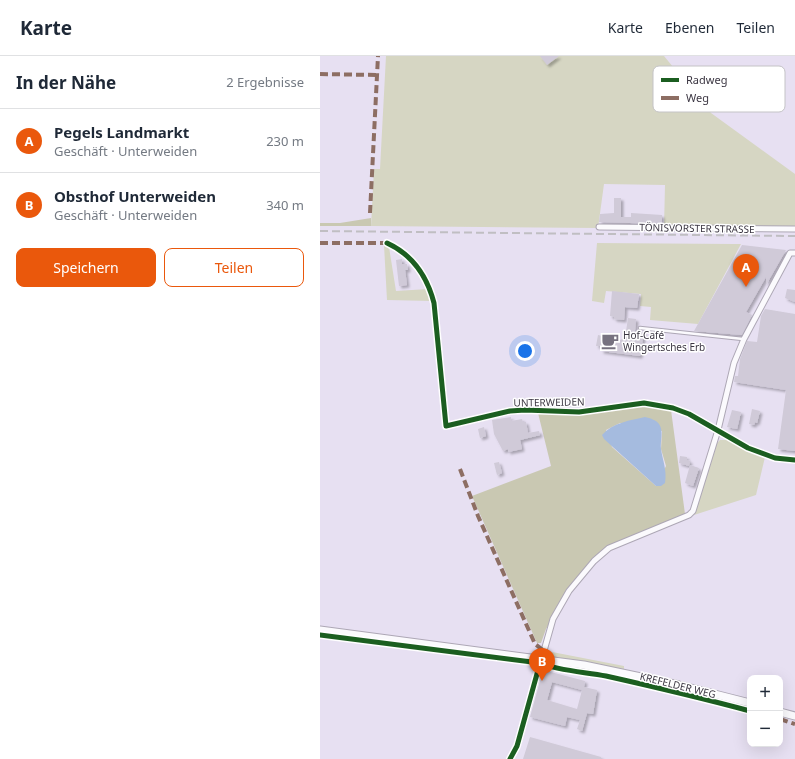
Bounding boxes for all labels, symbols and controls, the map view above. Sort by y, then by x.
text: Karte [20,15,72,41]
text: Karte [608,18,643,37]
text: Ebenen [665,18,715,37]
text: Teilen [737,18,775,37]
legend [653,66,785,112]
text: In der Nähe [16,71,116,94]
text: Radweg [686,72,727,87]
text: 2 Ergebnisse [226,73,304,91]
text: Weg [686,90,709,105]
text: Pegels Landmarkt [54,122,189,142]
text: A [25,132,34,150]
text: 230 m [266,132,304,150]
text: Geschäft · Unterweiden [54,142,197,160]
text: Obsthof Unterweiden [54,186,216,206]
text: B [25,196,33,214]
text: 340 m [266,196,304,214]
text: Geschäft · Unterweiden [54,206,197,224]
street label: TÖNISVORSTER STRASSE [639,220,755,236]
button: Speichern [16,248,156,287]
button: Teilen [164,248,304,287]
pin: A [733,254,759,287]
place label: Hof-Café Wingertsches Erb [623,328,705,354]
cafe icon: Hof-Café Wingertsches Erb [600,331,620,351]
your location [515,341,535,361]
street label: UNTERWEIDEN [513,394,585,410]
pin: B [529,648,555,681]
street label: KREFELDER WEG [639,669,717,701]
map controls [747,675,783,747]
button: + [747,675,783,711]
button: − [747,711,783,747]

